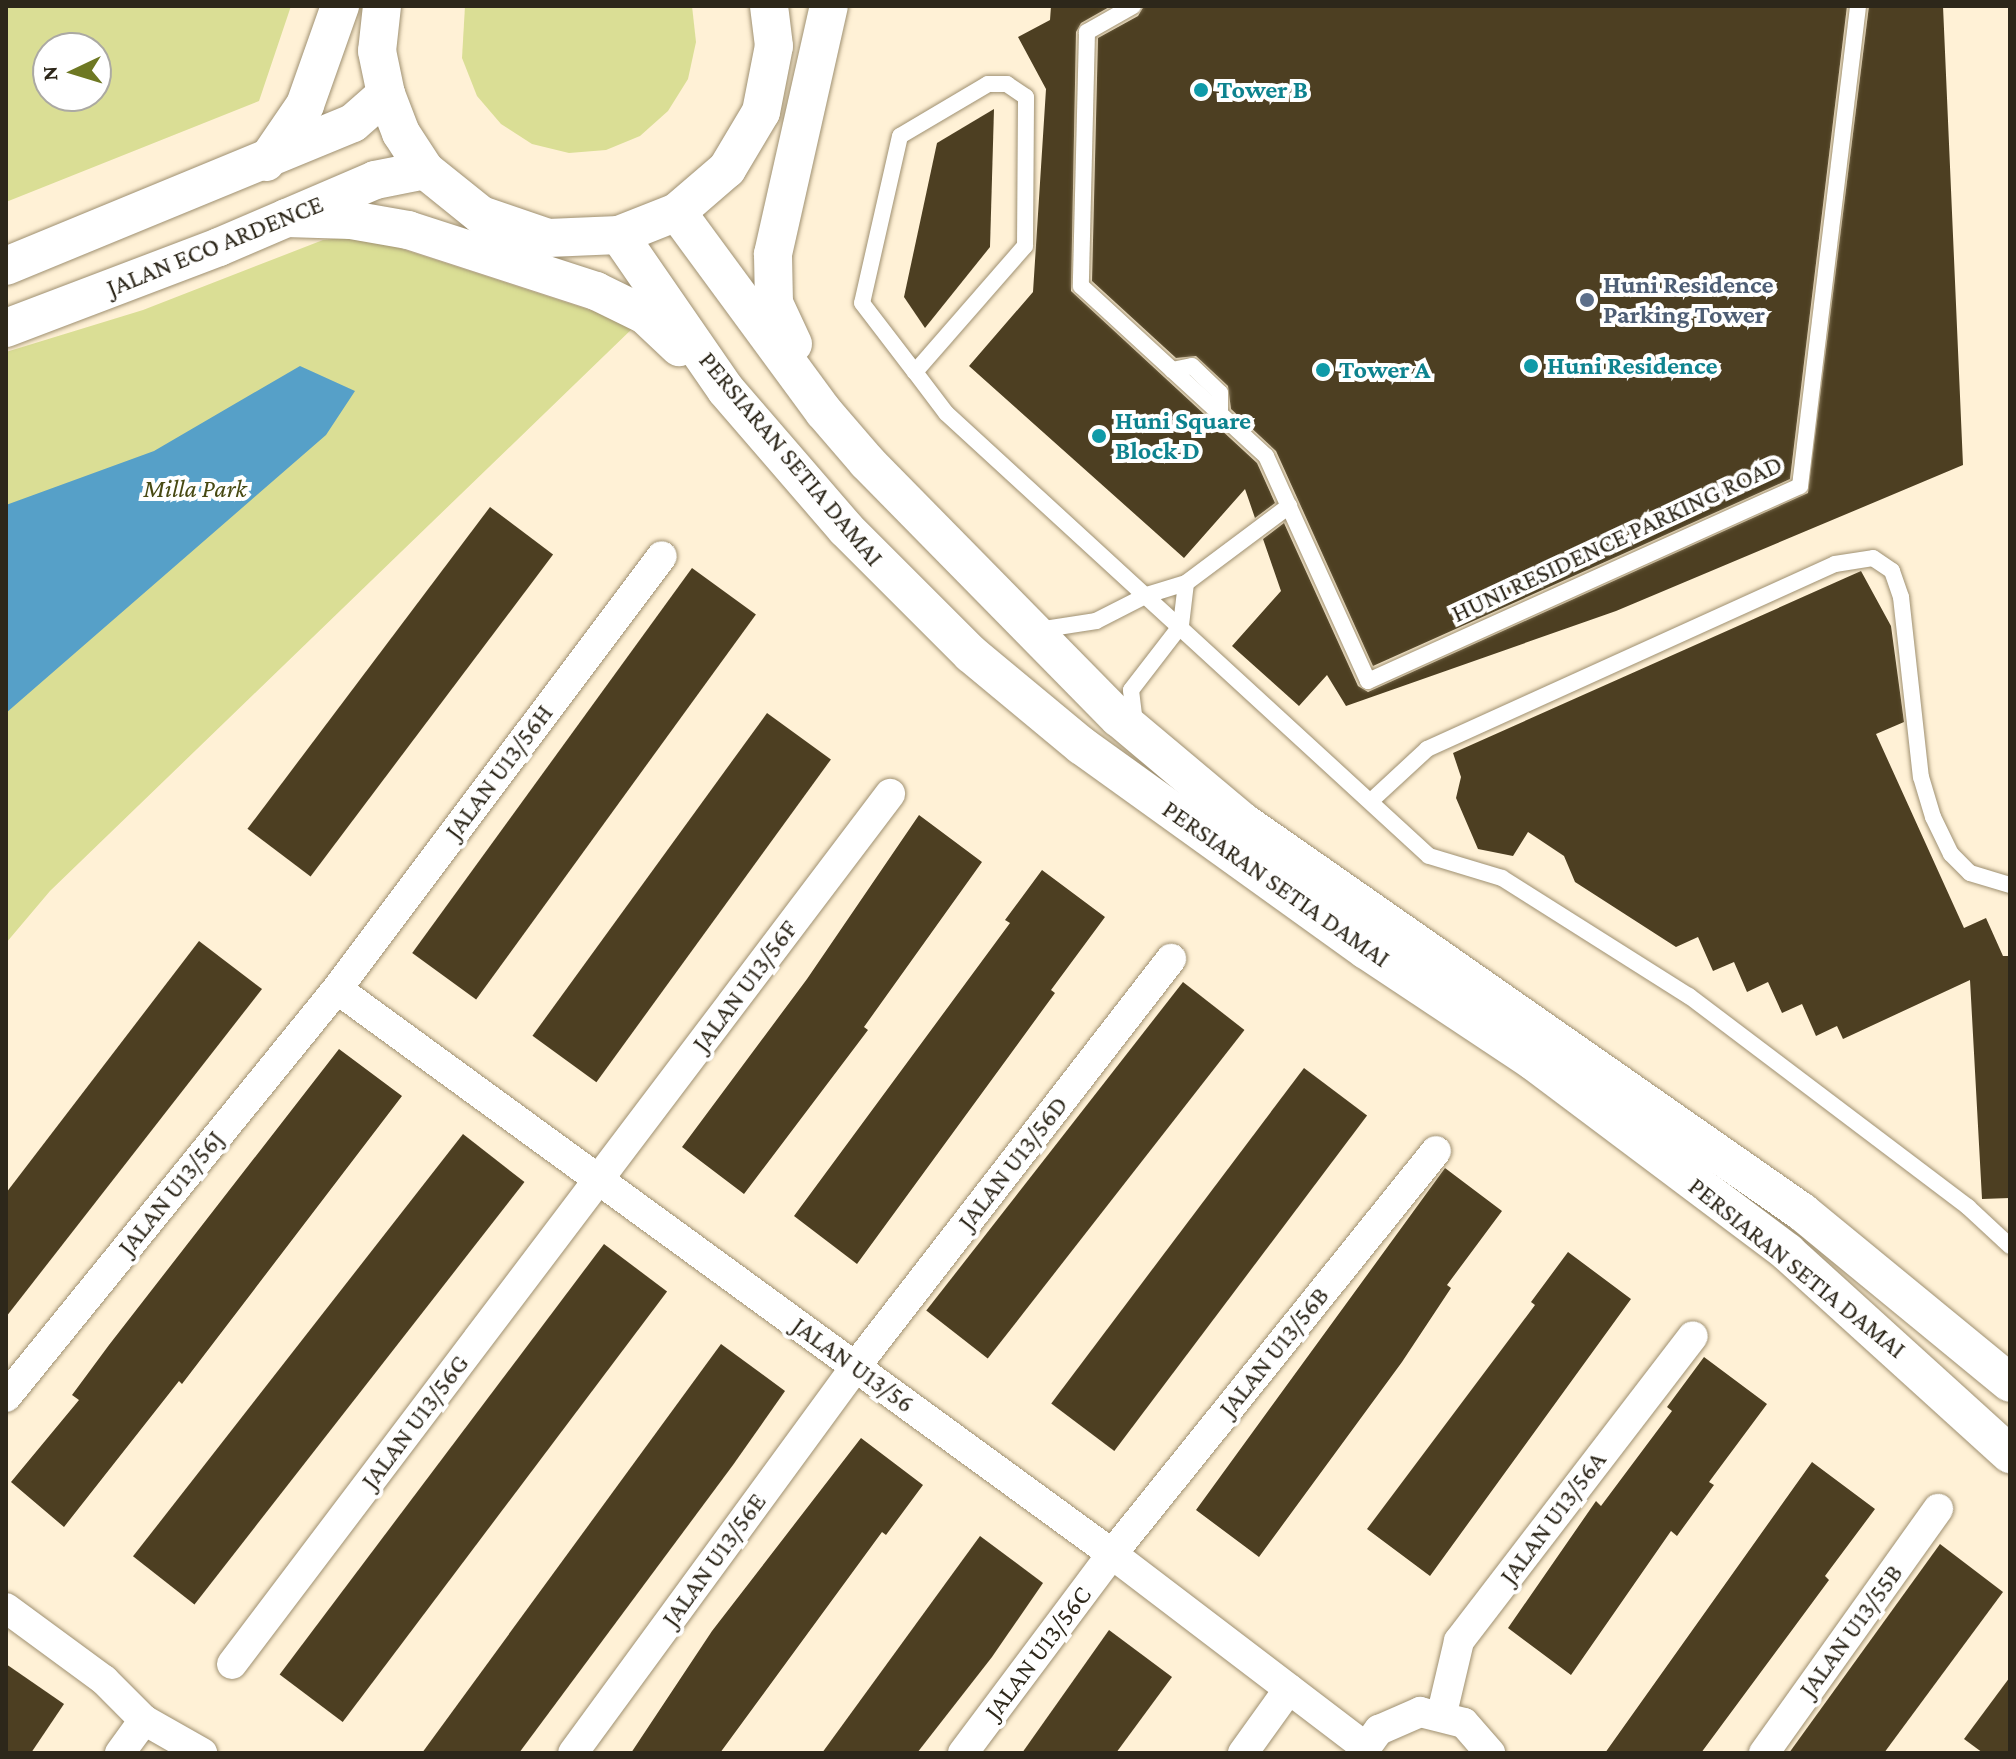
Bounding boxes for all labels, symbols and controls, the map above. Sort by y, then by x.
north arrow [32,32,112,112]
text: N [37,65,63,82]
place label: Tower B [1217,74,1308,106]
marker: Tower B [1192,81,1210,99]
street label: JALAN ECO ARDENCE [102,188,328,304]
place label: Huni Residence Parking Tower [1603,269,1774,330]
marker: Huni Residence Parking Tower [1578,291,1596,309]
street label: PERSIARAN SETIA DAMAI [692,345,890,573]
place label: Huni Residence [1547,350,1718,382]
place label: Tower A [1339,354,1430,386]
marker: Huni Residence [1522,357,1540,375]
marker: Tower A [1314,361,1332,379]
place label: Huni Square Block D [1115,405,1251,466]
marker: Huni Square Block D [1090,427,1108,445]
street label: HUNI RESIDENCE PARKING ROAD [1447,449,1787,629]
park label: Milla Park [143,473,247,505]
street label: JALAN U13/56H [438,699,560,845]
street label: PERSIARAN SETIA DAMAI [1156,794,1396,974]
street label: JALAN U13/56F [686,914,804,1058]
street label: JALAN U13/56D [951,1090,1075,1236]
street label: JALAN U13/56J [111,1124,231,1262]
street label: PERSIARAN SETIA DAMAI [1682,1171,1912,1365]
street label: JALAN U13/56B [1212,1281,1336,1423]
street label: JALAN U13/56 [786,1310,920,1420]
street label: JALAN U13/56G [354,1349,476,1495]
street label: JALAN U13/56A [1493,1446,1613,1590]
street label: JALAN U13/56E [655,1487,773,1633]
street label: JALAN U13/55B [1792,1559,1910,1703]
street label: JALAN U13/56C [978,1580,1098,1726]

